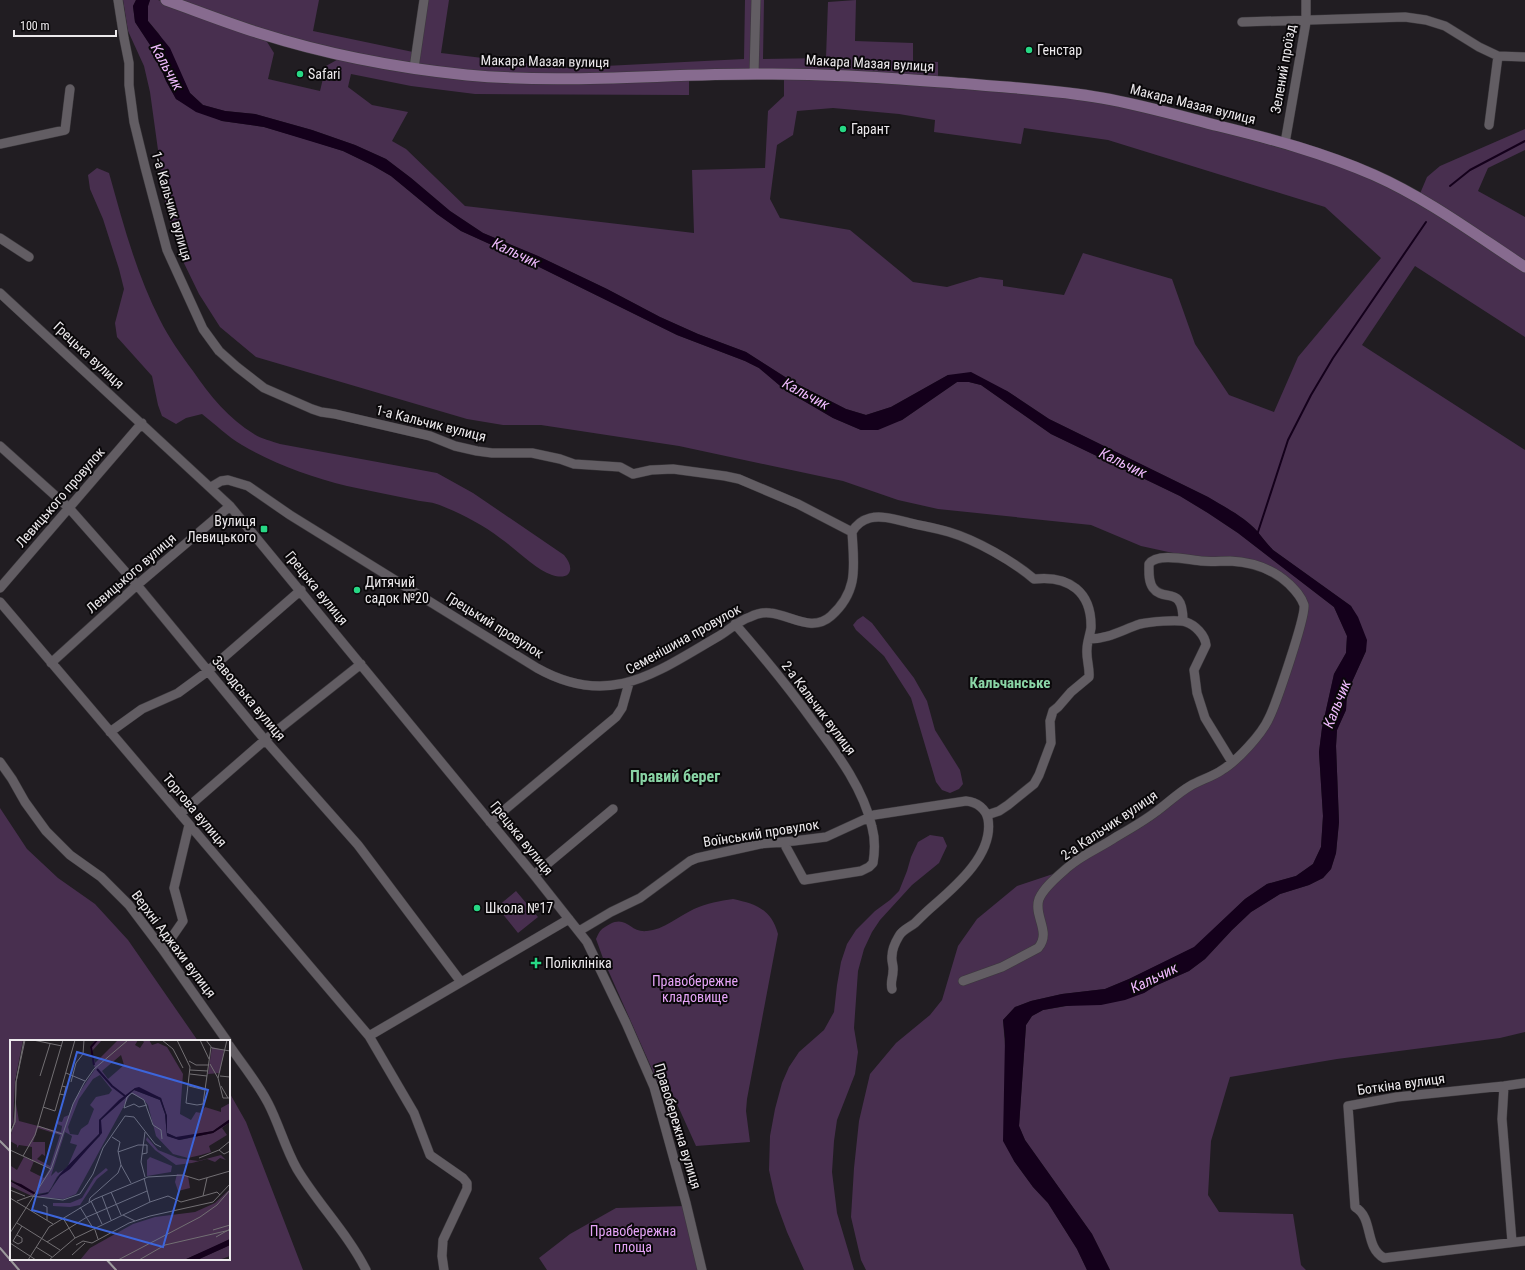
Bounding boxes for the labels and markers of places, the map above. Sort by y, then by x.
place label: Генстар [1037,42,1082,58]
marker: Генстар [1024,45,1034,55]
place label: Safari [308,66,341,82]
marker: Safari [295,69,305,79]
place label: Гарант [851,121,890,137]
marker: Гарант [838,124,848,134]
place label: Вулиця Левицького [187,513,256,545]
marker: Вулиця Левицького [259,524,269,534]
place label: Дитячий садок №20 [365,574,429,606]
marker: Дитячий садок №20 [352,585,362,595]
place label: Школа №17 [485,900,553,916]
marker: Школа №17 [472,903,482,913]
place label: Поліклініка [545,955,612,971]
marker: Поліклініка [530,957,542,969]

